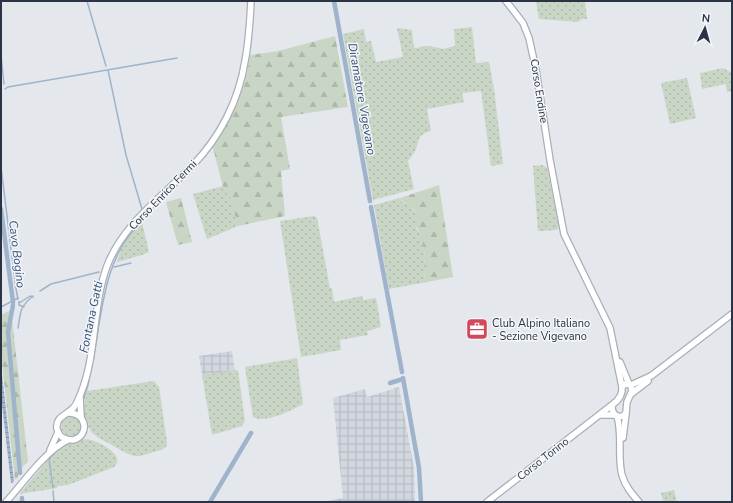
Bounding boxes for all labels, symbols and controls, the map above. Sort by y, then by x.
north arrow [685,8,725,48]
text: N [701,11,711,26]
water label: Diramatore Vigevano [344,42,380,157]
street label: Corso Endine [527,58,552,124]
street label: Corso Enrico Fermi [126,157,200,233]
water label: Cavo Bogino [5,219,29,289]
water label: Fontana Gatti [76,280,106,354]
office icon: Club Alpino Italiano - Sezione Vigevano [464,316,490,342]
place label: Club Alpino Italiano - Sezione Vigevano [492,316,590,344]
street label: Corso Torino [514,434,572,484]

